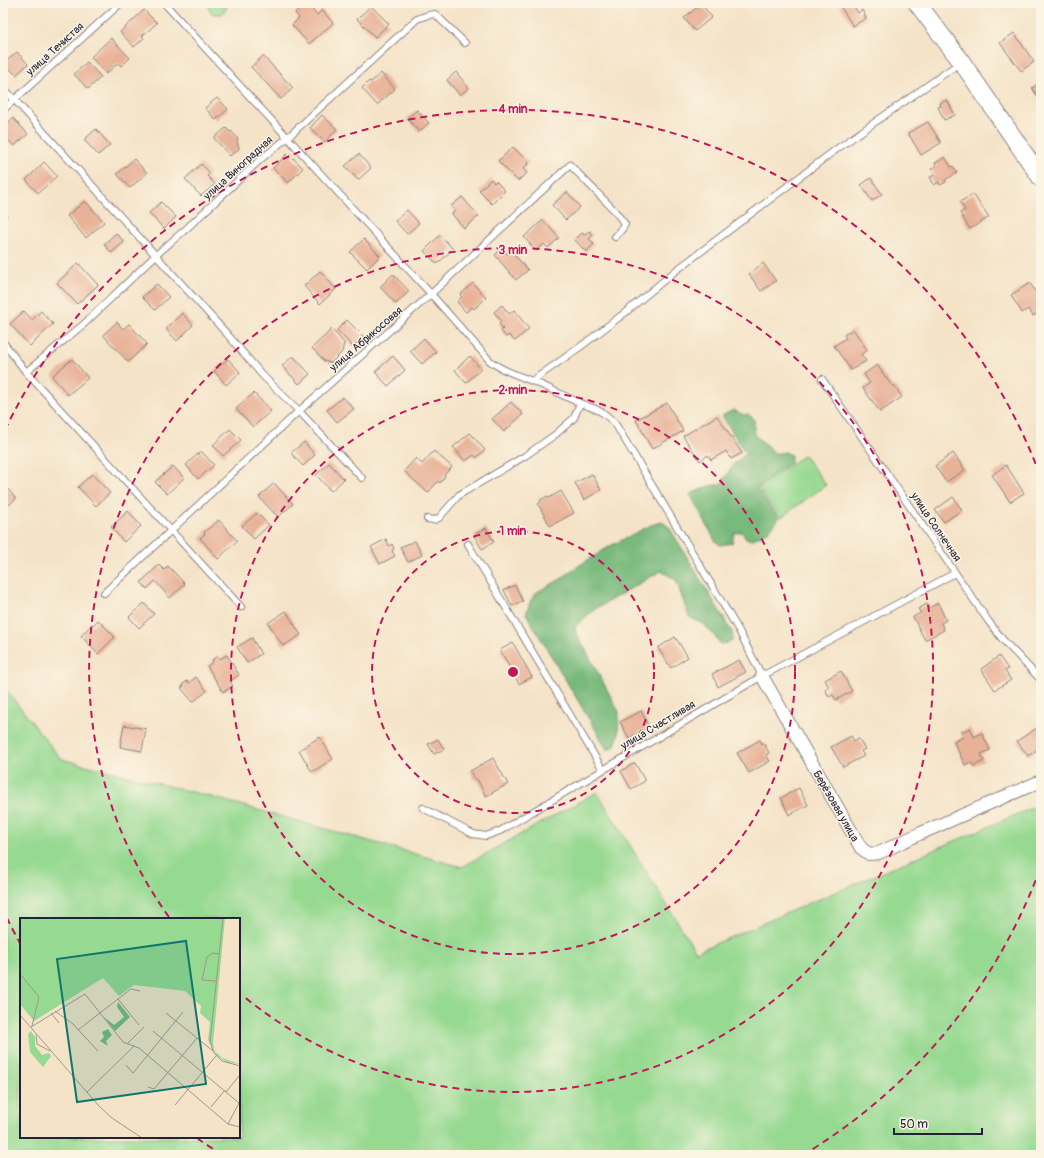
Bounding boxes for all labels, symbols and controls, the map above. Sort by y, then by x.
street label: улица Тенистая [23,20,86,79]
text: 4 min [497,102,528,117]
street label: улица Виноградная [200,133,275,203]
text: 3 min [499,243,528,258]
street label: улица Абрикосовая [326,304,405,375]
text: 2 min [499,383,528,398]
street label: улица Солнечная [908,489,964,564]
text: 1 min [500,524,527,539]
centre of rings [506,665,520,679]
street label: улица Счастливая [618,698,698,753]
street label: Берёзовая улица [810,768,862,844]
inset map [20,918,240,1138]
scale bar [894,1110,982,1136]
text: 50 m [900,1117,928,1132]

